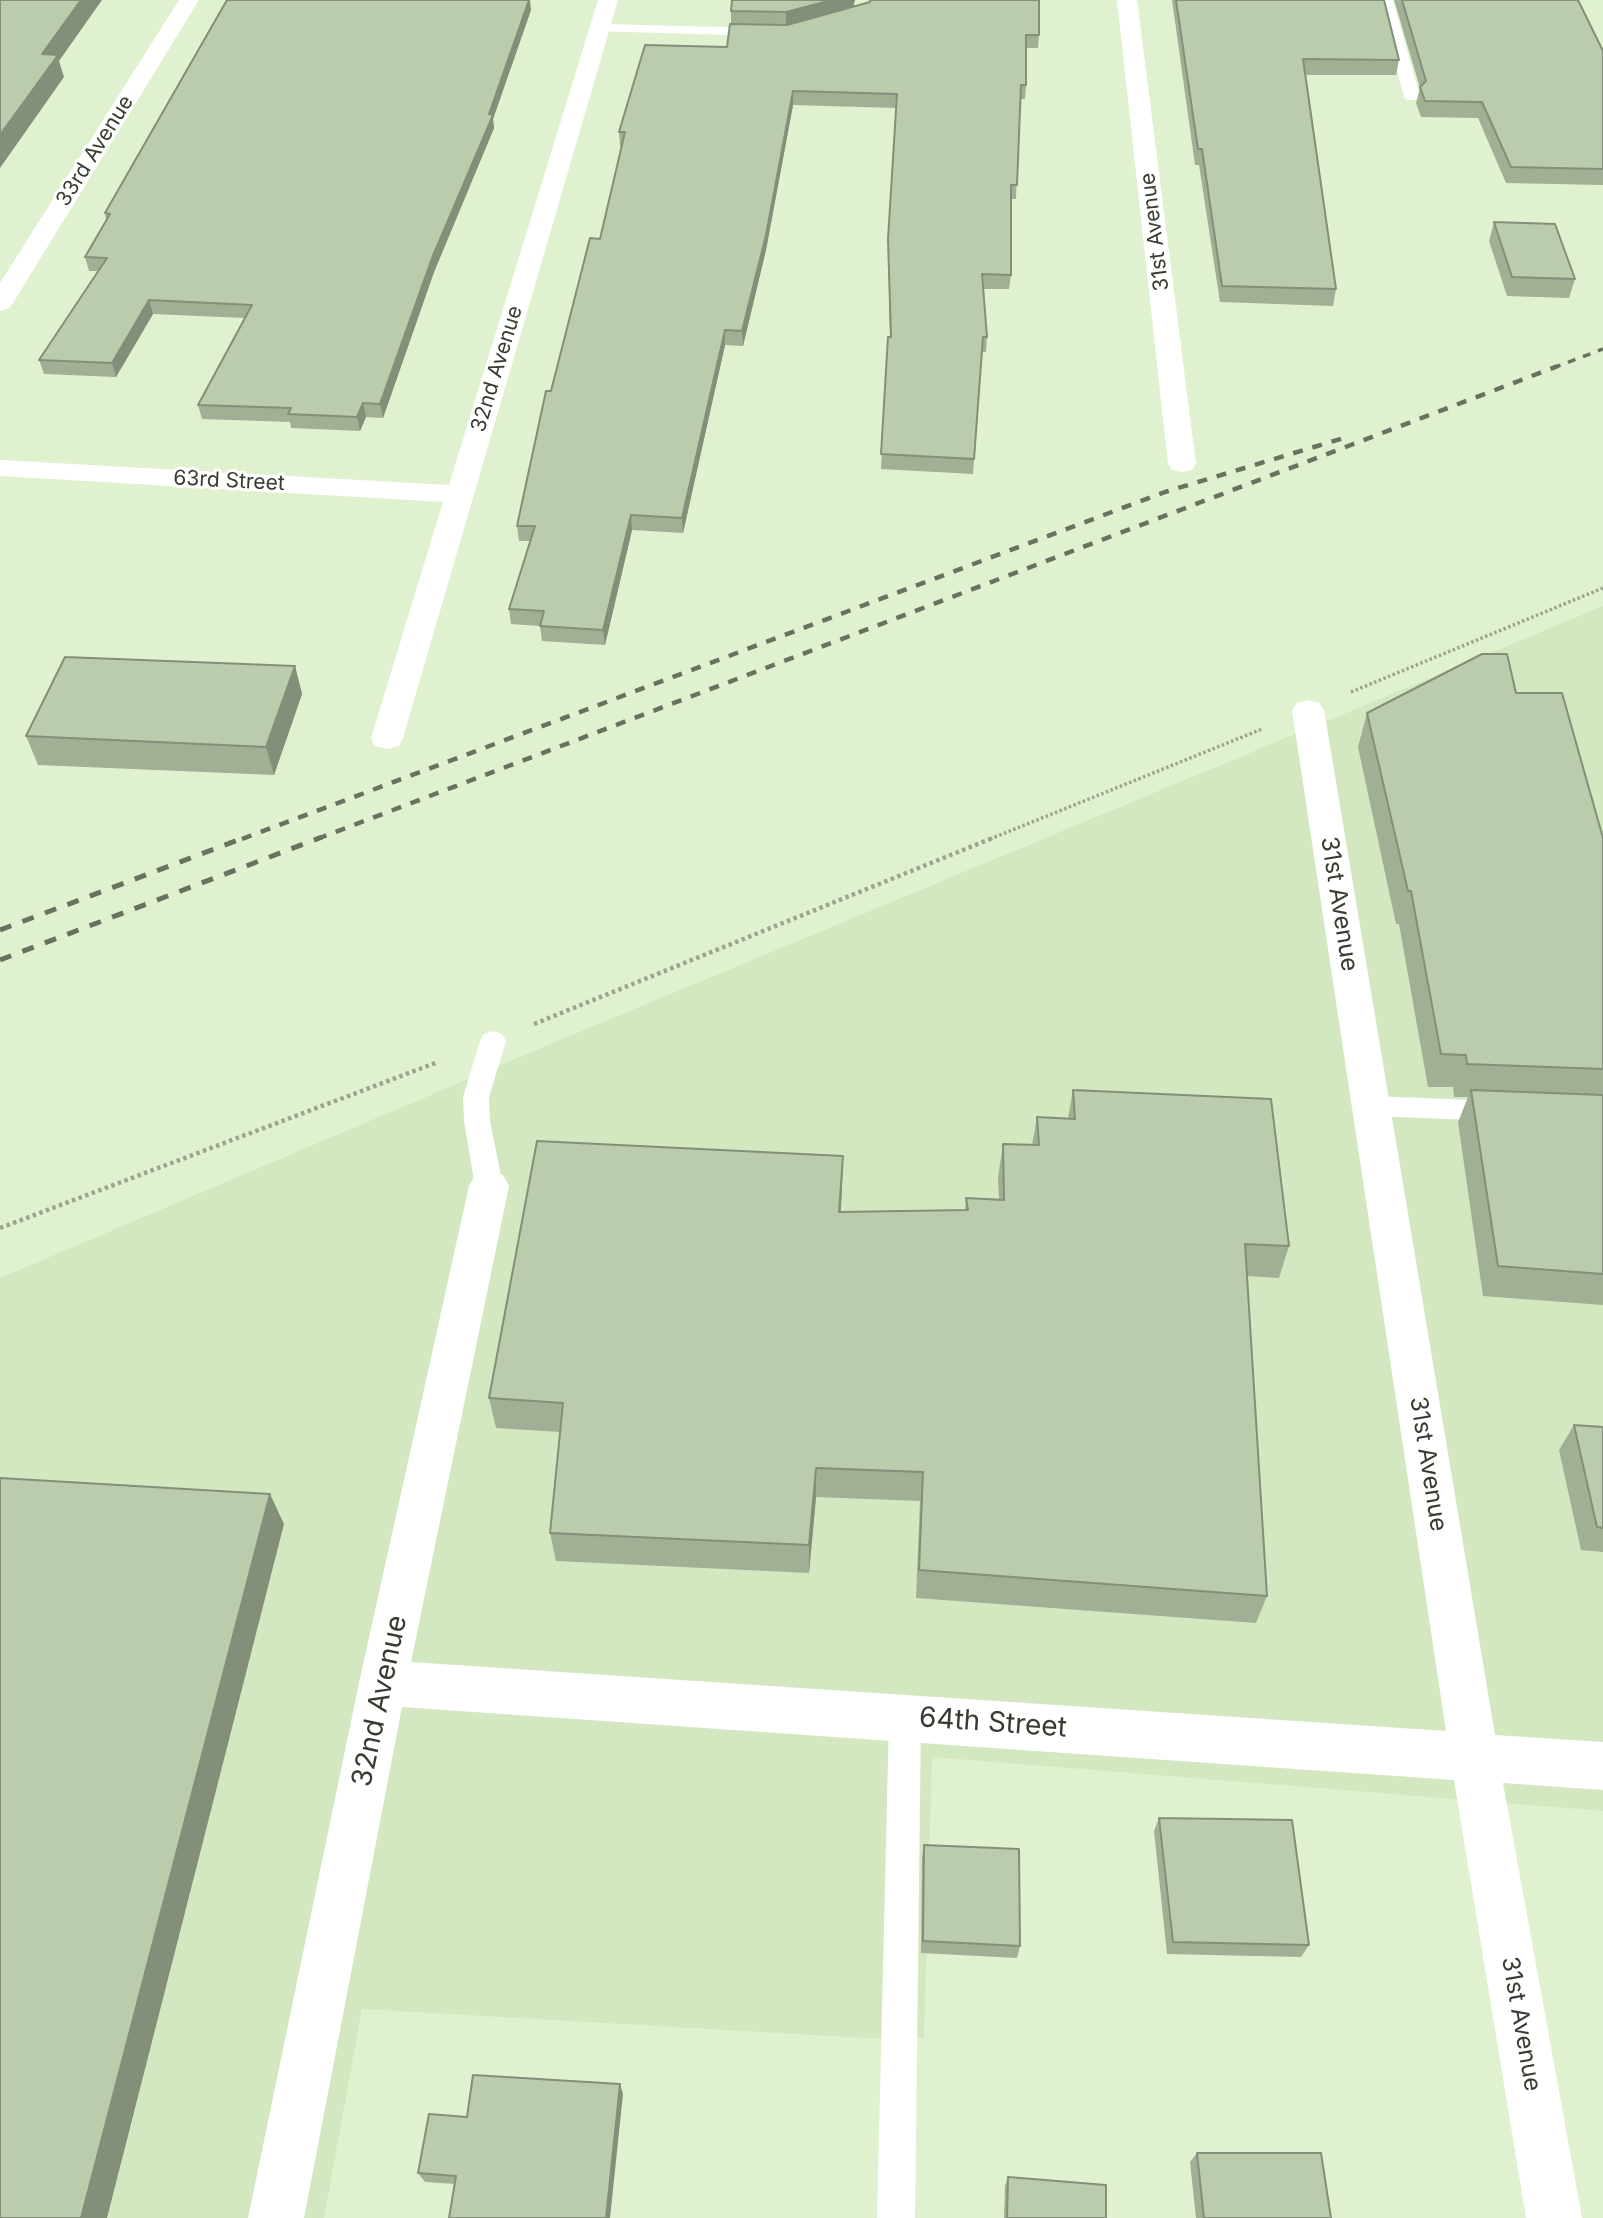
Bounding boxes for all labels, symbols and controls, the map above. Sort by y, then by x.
street label: 33rd Avenue [51,91,139,211]
street label: 31st Avenue [1135,171,1175,293]
street label: 32nd Avenue [466,303,528,435]
street label: 63rd Street [173,465,285,497]
street label: 31st Avenue [1314,835,1364,973]
street label: 31st Avenue [1403,1395,1453,1533]
street label: 32nd Avenue [345,1612,415,1790]
street label: 64th Street [918,1701,1068,1745]
street label: 31st Avenue [1495,1954,1547,2094]

